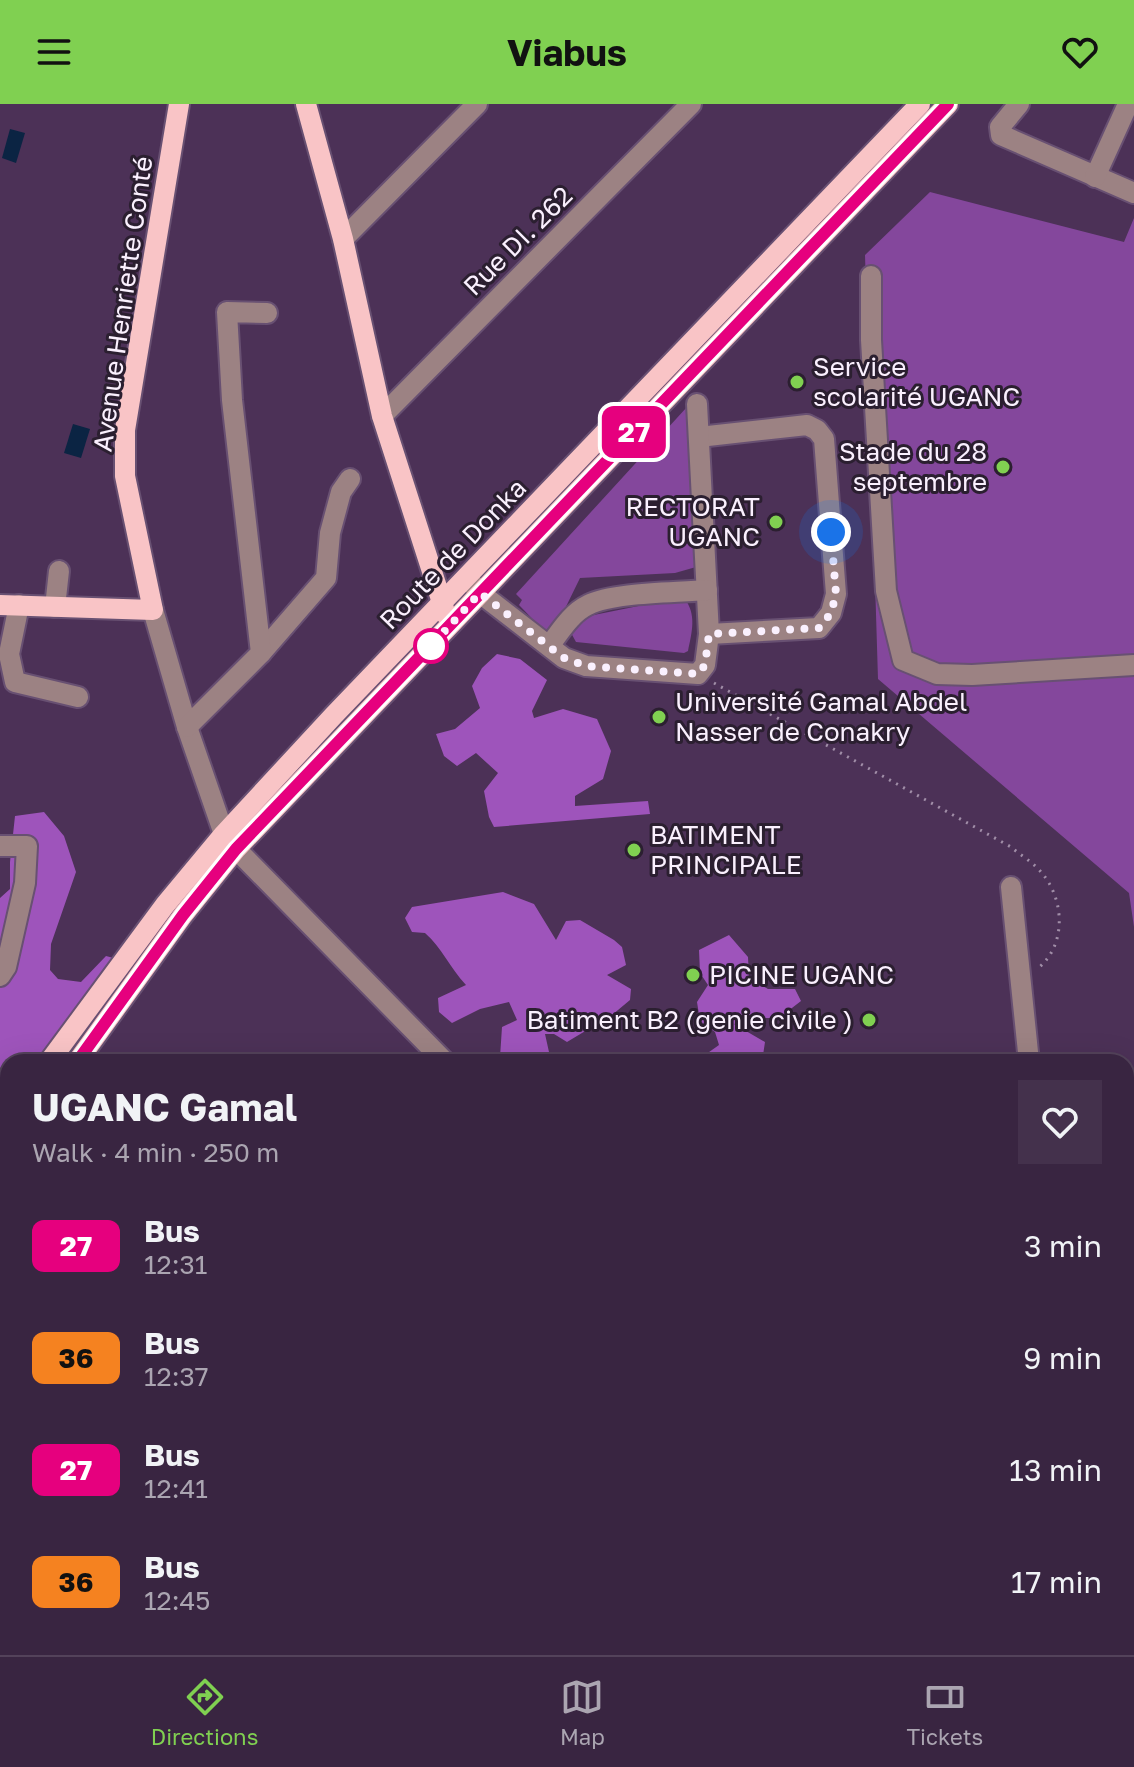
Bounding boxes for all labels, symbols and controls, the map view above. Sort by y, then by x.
icon: menu [32,30,76,74]
icon: heart [1058,30,1102,74]
text: Viabus [507,31,627,74]
street label: Avenue Henriette Conté [86,154,159,454]
street label: Rue DI. 262 [457,180,578,301]
place label: Service scolarité UGANC [813,351,1020,412]
marker: Service scolarité UGANC [788,373,806,391]
line badge: 27 [598,406,670,458]
text: 27 [618,415,650,448]
place label: Stade du 28 septembre [839,436,987,497]
marker: Stade du 28 septembre [994,458,1012,476]
street label: Route de Donka [373,472,532,635]
place label: RECTORAT UGANC [625,491,760,552]
your location [811,512,851,552]
marker: RECTORAT UGANC [767,513,785,531]
unlabelled marker [414,629,448,663]
place label: Université Gamal Abdel Nasser de Conakry [675,686,967,747]
marker: Université Gamal Abdel Nasser de Conakry [650,708,668,726]
place label: BATIMENT PRINCIPALE [650,819,802,880]
marker: BATIMENT PRINCIPALE [625,841,643,859]
place label: PICINE UGANC [709,959,894,990]
marker: PICINE UGANC [684,966,702,984]
place label: Batiment B2 (genie civile ) [526,1004,853,1035]
marker: Batiment B2 (genie civile ) [860,1011,878,1029]
button: heart [1018,1080,1102,1164]
text: UGANC Gamal [32,1084,297,1129]
text: Walk · 4 min · 250 m [32,1137,279,1168]
text: Bus [144,1213,200,1249]
text: 3 min [1024,1228,1102,1264]
text: 27 [60,1229,92,1262]
text: 12:31 [144,1249,207,1280]
text: Bus [144,1325,200,1361]
text: 9 min [1023,1340,1102,1376]
text: 36 [59,1341,93,1374]
text: 12:37 [144,1361,208,1392]
text: Bus [144,1437,200,1473]
text: 13 min [1009,1452,1102,1488]
text: 27 [60,1453,92,1486]
text: 12:41 [144,1473,208,1504]
text: Bus [144,1549,200,1585]
text: 17 min [1011,1564,1102,1600]
text: 36 [59,1565,93,1598]
text: 12:45 [144,1585,210,1616]
tab: Directions [151,1675,258,1750]
tab: Map [560,1675,605,1750]
tab: Tickets [906,1675,983,1750]

